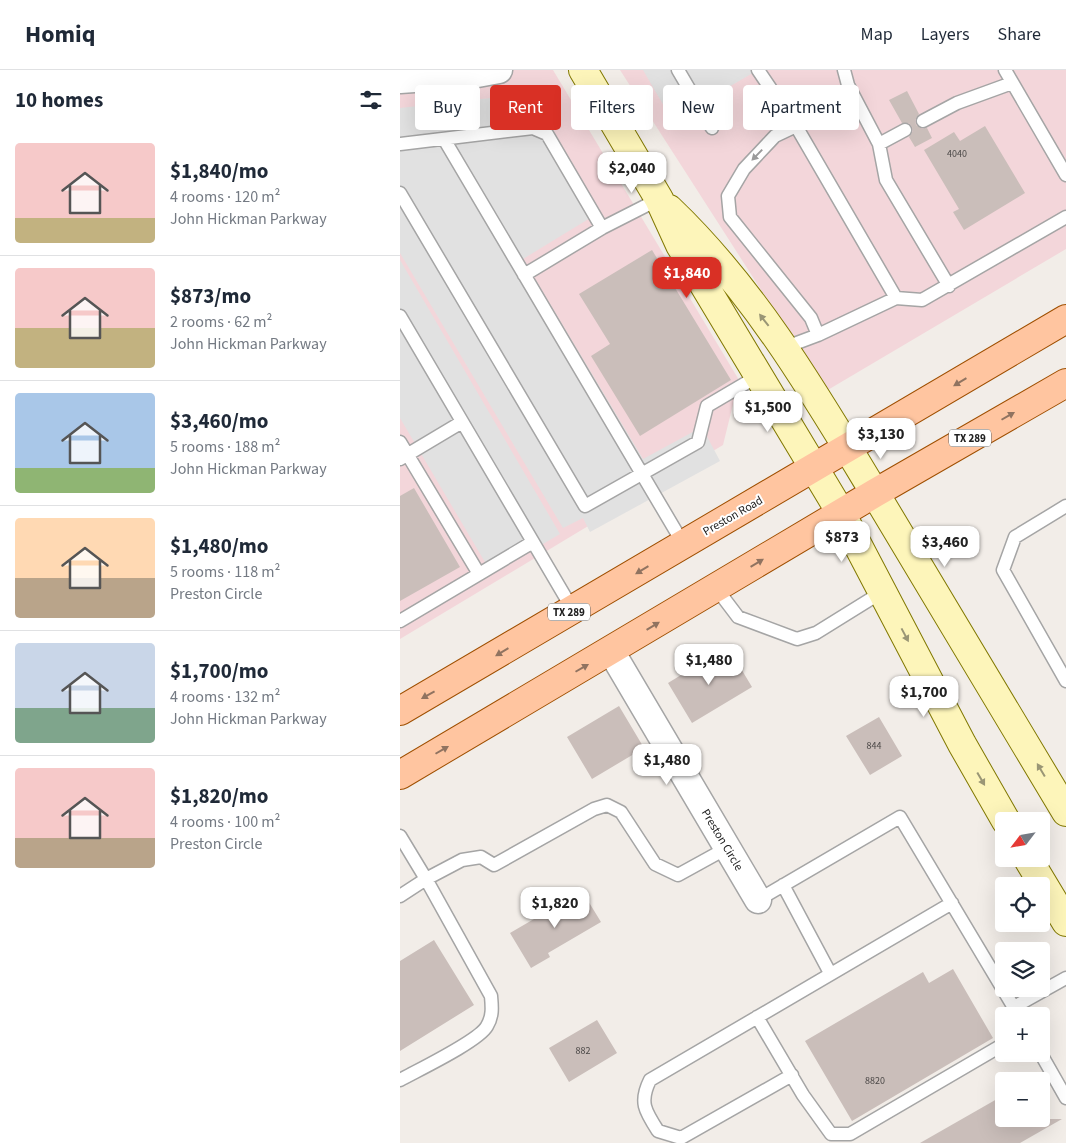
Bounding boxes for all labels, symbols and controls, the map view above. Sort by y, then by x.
text: Homiq [25,17,95,52]
text: Map [861,22,893,47]
text: Layers [921,22,970,47]
text: Share [998,22,1041,47]
text: 10 homes [15,85,103,115]
chip: Buy [415,85,480,130]
chip: Rent [490,85,561,130]
chip: Filters [571,85,653,130]
chip: New [663,85,733,130]
chip: Apartment [743,85,859,130]
icon: filters [357,86,385,114]
house number: 4040 [947,147,967,161]
one-way arrow [751,148,763,160]
pin: $2,040 [591,152,673,194]
text: $1,840/mo [170,156,269,186]
text: $2,040 [608,157,656,179]
icon: home [55,163,115,223]
text: 4 rooms · 120 m² [170,186,280,208]
text: John Hickman Parkway [170,208,327,230]
pin: $1,840 [646,256,728,299]
text: $1,840 [663,262,711,284]
text: $873/mo [170,281,251,311]
icon: home [55,288,115,348]
text: 2 rooms · 62 m² [170,311,272,333]
one-way arrow [759,314,770,327]
text: John Hickman Parkway [170,333,327,355]
one-way arrow [954,377,967,386]
pin: $1,500 [727,390,809,433]
text: $1,500 [744,396,792,418]
text: $3,460/mo [170,406,269,436]
one-way arrow [1001,412,1016,420]
icon: home [55,413,115,473]
pin: $3,130 [840,418,922,460]
text: $3,130 [857,423,905,445]
road number: TX 289 [949,429,991,446]
text: 5 rooms · 188 m² [170,436,280,458]
text: John Hickman Parkway [170,458,327,480]
street label: Preston Road [700,492,766,540]
pin: $873 [812,520,872,563]
text: $873 [825,526,859,548]
pin: $3,460 [904,526,986,568]
text: $1,480/mo [170,531,269,561]
text: $3,460 [921,531,969,553]
icon: home [55,538,115,598]
one-way arrow [751,559,764,568]
text: 5 rooms · 118 m² [170,561,280,583]
one-way arrow [635,565,648,574]
text: Preston Circle [170,583,262,605]
road number: TX 289 [548,604,590,620]
one-way arrow [646,621,659,630]
one-way arrow [901,628,909,643]
pin: $1,480 [668,644,750,686]
one-way arrow [495,648,508,657]
text: $1,480 [685,649,733,671]
text: $1,700/mo [170,656,269,686]
icon: home [55,663,115,723]
one-way arrow [576,663,589,672]
pin: $1,700 [883,676,965,718]
text: $1,700 [900,681,948,703]
text: 4 rooms · 132 m² [170,686,280,708]
one-way arrow [421,691,434,700]
text: John Hickman Parkway [170,708,327,730]
house number: 844 [867,739,881,753]
pin: $1,480 [626,744,708,786]
one-way arrow [436,745,449,754]
text: $1,480 [643,749,691,771]
one-way arrow [1037,764,1046,777]
one-way arrow [977,772,986,785]
text: $1,820/mo [170,781,269,811]
icon: home [55,788,115,848]
street label: Preston Circle [697,806,747,874]
text: 4 rooms · 100 m² [170,811,280,833]
north arrow [995,812,1050,868]
map controls [995,812,1050,1127]
text: Preston Circle [170,833,262,855]
button: locate [995,877,1050,932]
pin: $1,820 [514,886,596,929]
text: $1,820 [531,892,579,914]
button: layers [995,942,1050,997]
button: + [995,1007,1050,1062]
house number: 882 [576,1044,590,1058]
button: − [995,1072,1050,1127]
house number: 8820 [865,1074,885,1088]

